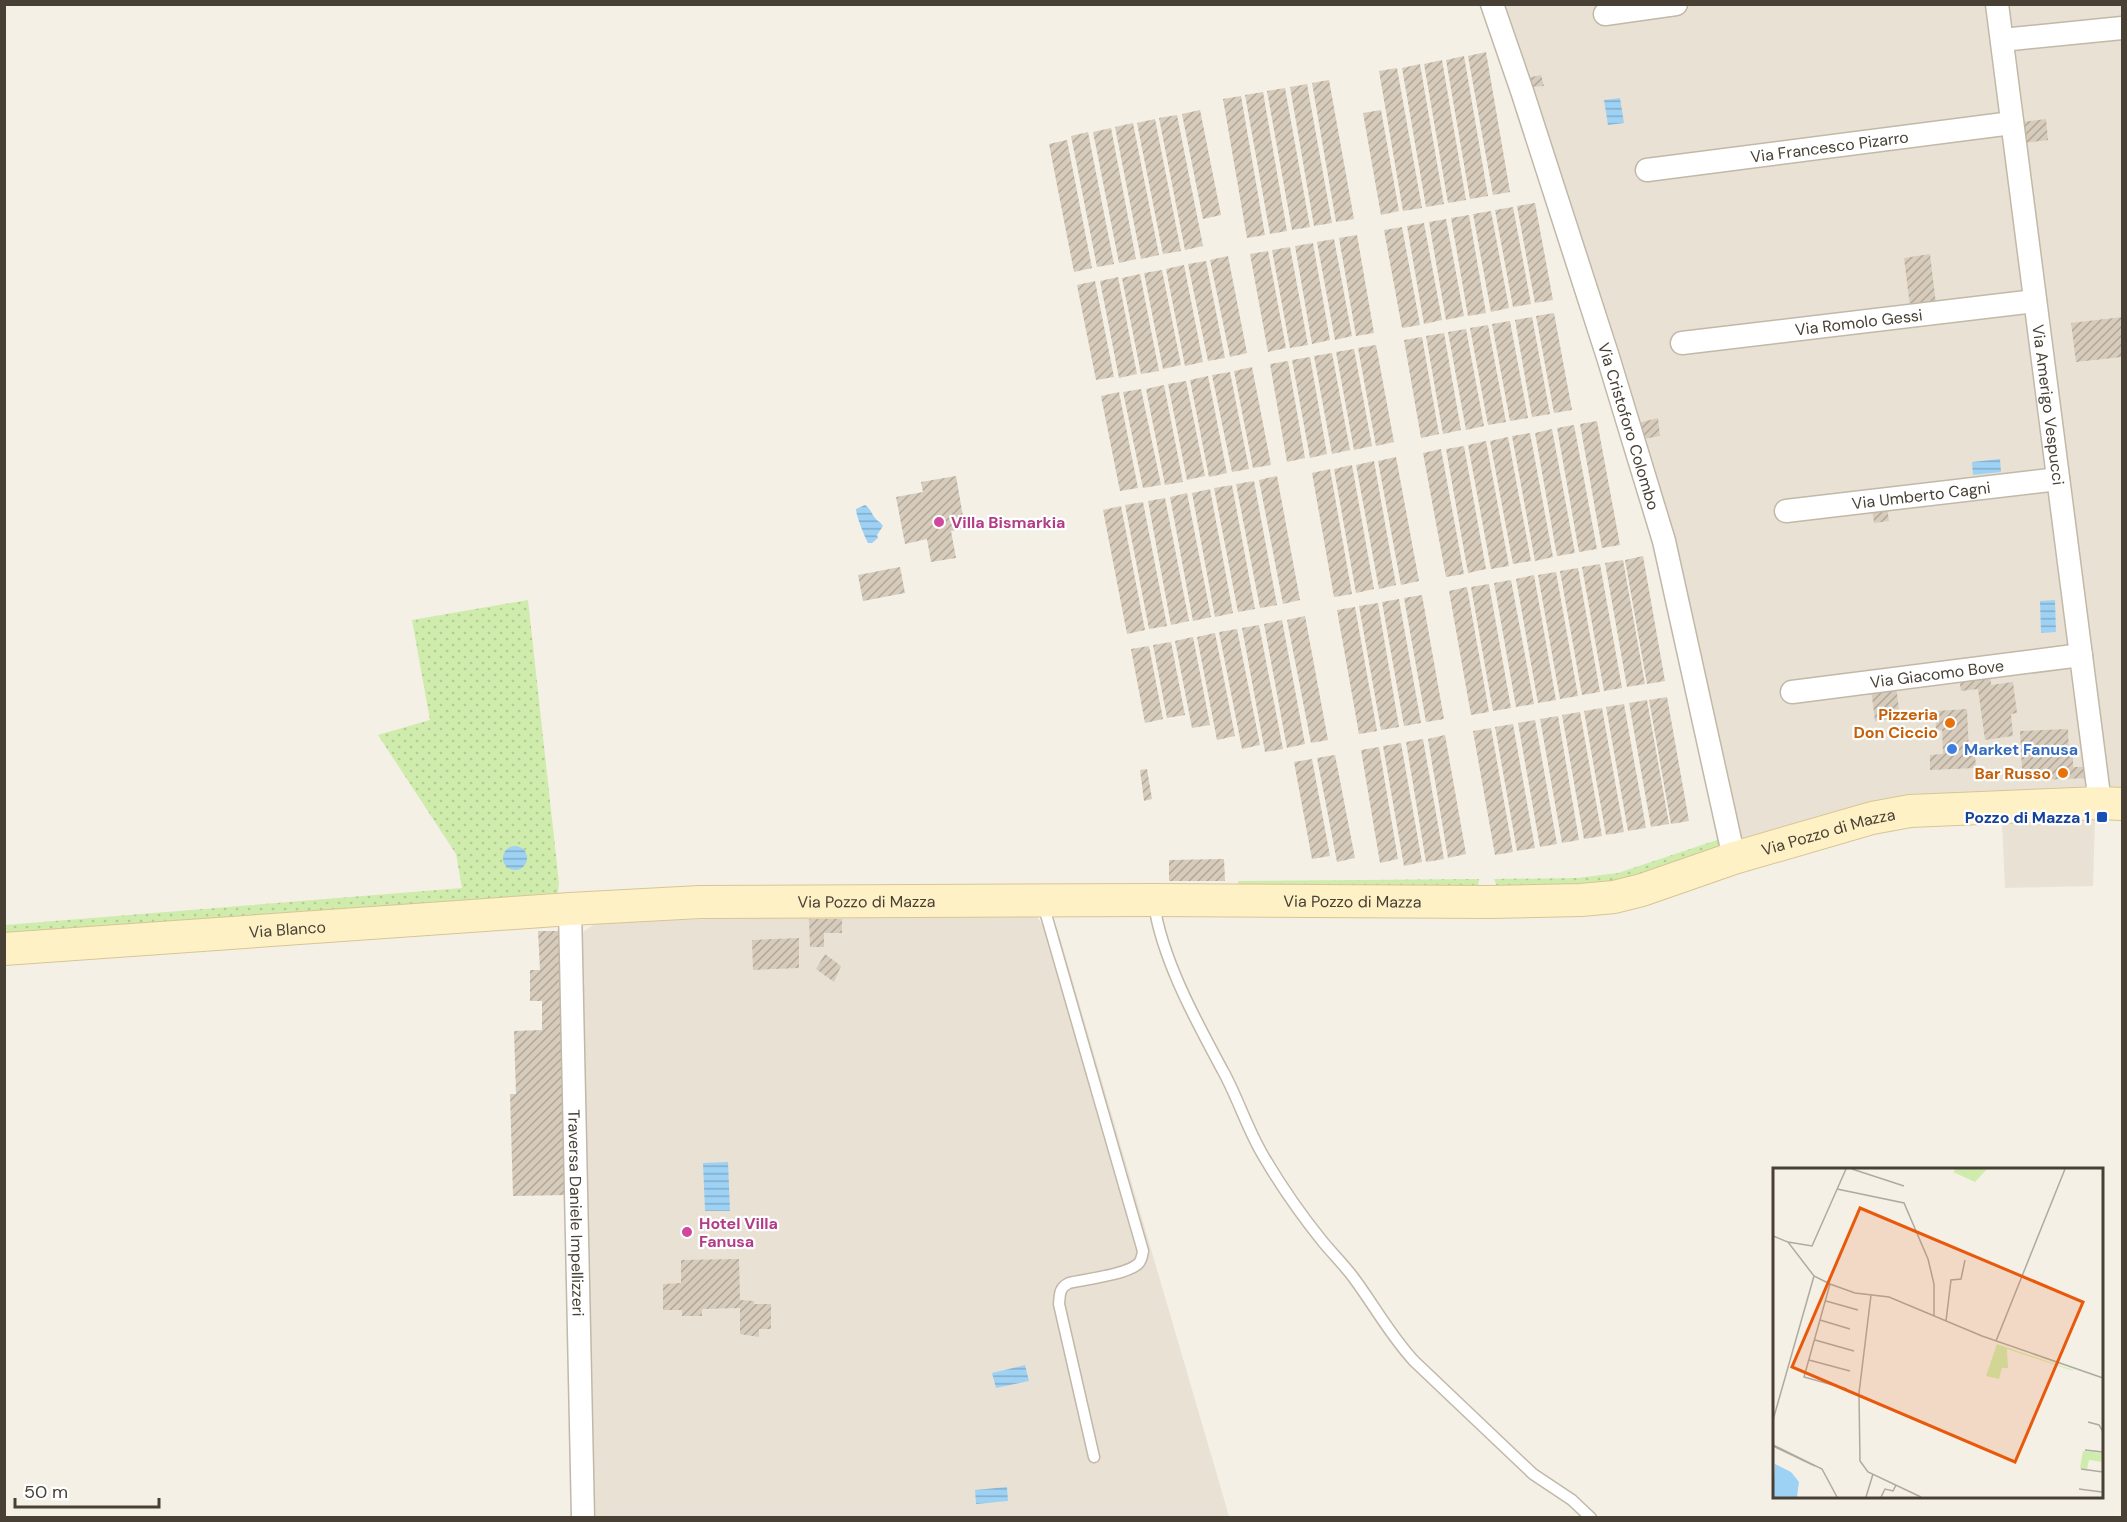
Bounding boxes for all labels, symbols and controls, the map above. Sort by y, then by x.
street label: Via Francesco Pizarro [1749,126,1910,168]
street label: Via Romolo Gessi [1794,304,1924,340]
street label: Via Amerigo Vespucci [2027,323,2069,486]
street label: Via Cristoforo Colombo [1593,340,1664,513]
street label: Via Umberto Cagni [1851,477,1992,514]
place label: Villa Bismarkia [951,512,1065,533]
marker: Villa Bismarkia [932,515,946,529]
street label: Via Giacomo Bove [1869,655,2005,693]
place label: Pizzeria Don Ciccio [1854,704,1938,743]
marker: Pizzeria Don Ciccio [1943,716,1957,730]
place label: Market Fanusa [1964,739,2078,760]
marker: Market Fanusa [1945,742,1959,756]
place label: Bar Russo [1974,763,2051,784]
marker: Bar Russo [2056,766,2070,780]
street label: Via Pozzo di Mazza [1759,804,1897,861]
place label: Pozzo di Mazza 1 [1965,807,2090,828]
marker: Pozzo di Mazza 1 [2095,810,2109,824]
street label: Via Pozzo di Mazza [797,891,935,913]
street label: Via Pozzo di Mazza [1283,891,1421,913]
street label: Via Blanco [248,916,327,943]
street label: Traversa Daniele Impellizzeri [563,1109,589,1317]
inset map [1773,1168,2103,1498]
place label: Hotel Villa Fanusa [699,1213,778,1252]
marker: Hotel Villa Fanusa [680,1225,694,1239]
scale bar [15,1471,159,1509]
text: 50 m [24,1480,68,1504]

